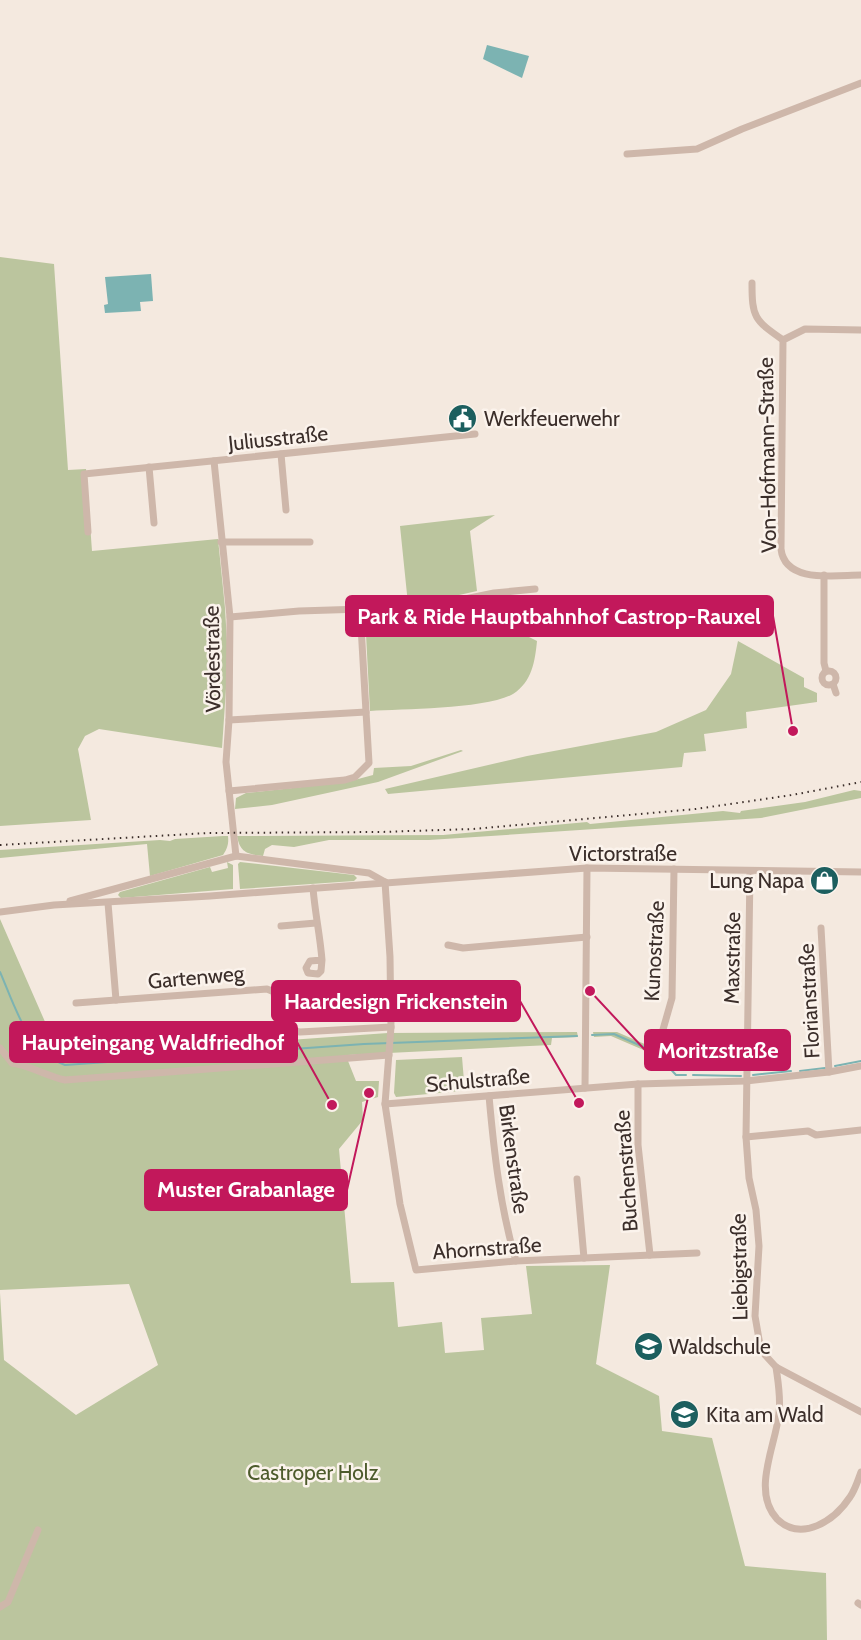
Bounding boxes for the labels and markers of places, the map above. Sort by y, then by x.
public building icon: Werkfeuerwehr [447,402,479,434]
place label: Werkfeuerwehr [484,406,620,431]
callout: Park & Ride Hauptbahnhof Castrop-Rauxel [346,596,773,636]
shop icon: Lung Napa [809,864,841,896]
place label: Lung Napa [709,868,804,893]
callout: Haardesign Frickenstein [272,981,520,1021]
callout: Haupteingang Waldfriedhof [10,1022,297,1062]
callout: Moritzstraße [645,1030,790,1070]
callout: Muster Grabanlage [145,1170,347,1210]
school or university icon: Waldschule [632,1330,664,1362]
place label: Waldschule [669,1334,771,1359]
school or university icon: Kita am Wald [669,1398,701,1430]
place label: Kita am Wald [706,1402,824,1427]

